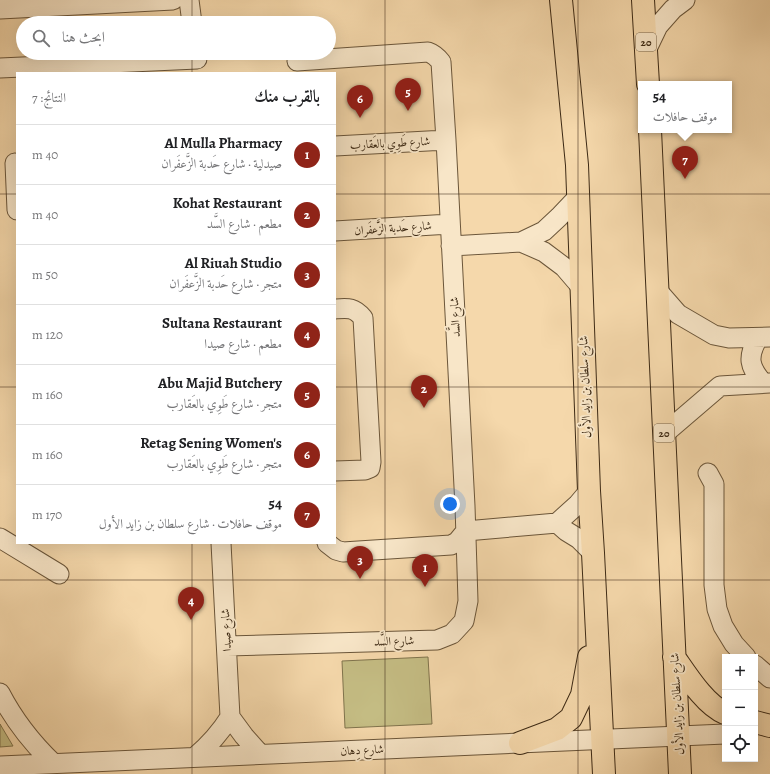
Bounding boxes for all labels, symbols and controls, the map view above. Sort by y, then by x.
search box [16,16,336,60]
icon: search [30,27,52,49]
text: ابحث هنا [62,27,105,47]
road number: 20 [636,33,656,51]
pin: 5 [395,78,421,111]
popup [638,81,732,133]
text: بالقرب منك [254,85,320,108]
pin: 6 [347,85,373,118]
text: 54 [653,86,666,106]
text: النتائج: 7 [32,89,66,106]
text: موقف حافلات [653,108,717,125]
street label: شارع طَوِي بالعَقارب [349,132,431,156]
text: Al Mulla Pharmacy [164,133,282,153]
text: 40 m [32,146,58,163]
text: 1 [305,146,309,163]
pin: 7 [672,146,698,179]
text: صيدلية · شارع حَدبة الزَّعفَران [161,155,282,172]
text: Kohat Restaurant [173,193,282,213]
text: 40 m [32,206,58,223]
text: 2 [304,206,310,223]
text: مطعم · شارع السَّد [207,215,282,232]
street label: شارع حَدبة الزَّعفَران [353,215,433,242]
text: Al Riuah Studio [185,253,282,273]
text: 50 m [32,266,58,283]
text: 3 [304,266,310,283]
text: متجر · شارع حَدبة الزَّعفَران [169,275,282,292]
street label: شارع السَّد [443,296,467,338]
text: Sultana Restaurant [162,313,282,333]
text: 120 m [32,326,63,343]
text: 4 [304,326,310,343]
text: مطعم · شارع صيدا [204,335,282,352]
street label: شارع سلطان بن زايد الأول [574,335,598,438]
text: Abu Majid Butchery [158,373,282,393]
pin: 2 [411,375,437,408]
text: 160 m [32,386,63,403]
text: 5 [304,386,310,403]
text: متجر · شارع طَوِي بالعَقارب [167,395,282,412]
road number: 20 [654,424,674,442]
text: Retag Sening Women's [140,433,282,453]
text: 160 m [32,446,63,463]
text: 6 [304,446,310,463]
text: متجر · شارع طَوِي بالعَقارب [167,455,282,472]
text: 54 [269,493,282,513]
your location [440,494,460,514]
text: 170 m [32,506,62,523]
text: 7 [304,506,310,523]
text: موقف حافلات · شارع سلطان بن زايد الأول [99,515,282,532]
pin: 3 [347,546,373,579]
pin: 1 [412,554,438,587]
pin: 4 [178,587,204,620]
street label: شارع صيدا [217,608,238,652]
street label: شارع السَّد [373,630,415,653]
street label: شارع سلطان بن زايد الأول [665,652,691,756]
map controls [722,654,758,762]
button: + [722,654,758,690]
button: − [722,690,758,726]
button: locate [722,726,758,762]
street label: شارع دِهان [340,741,385,762]

